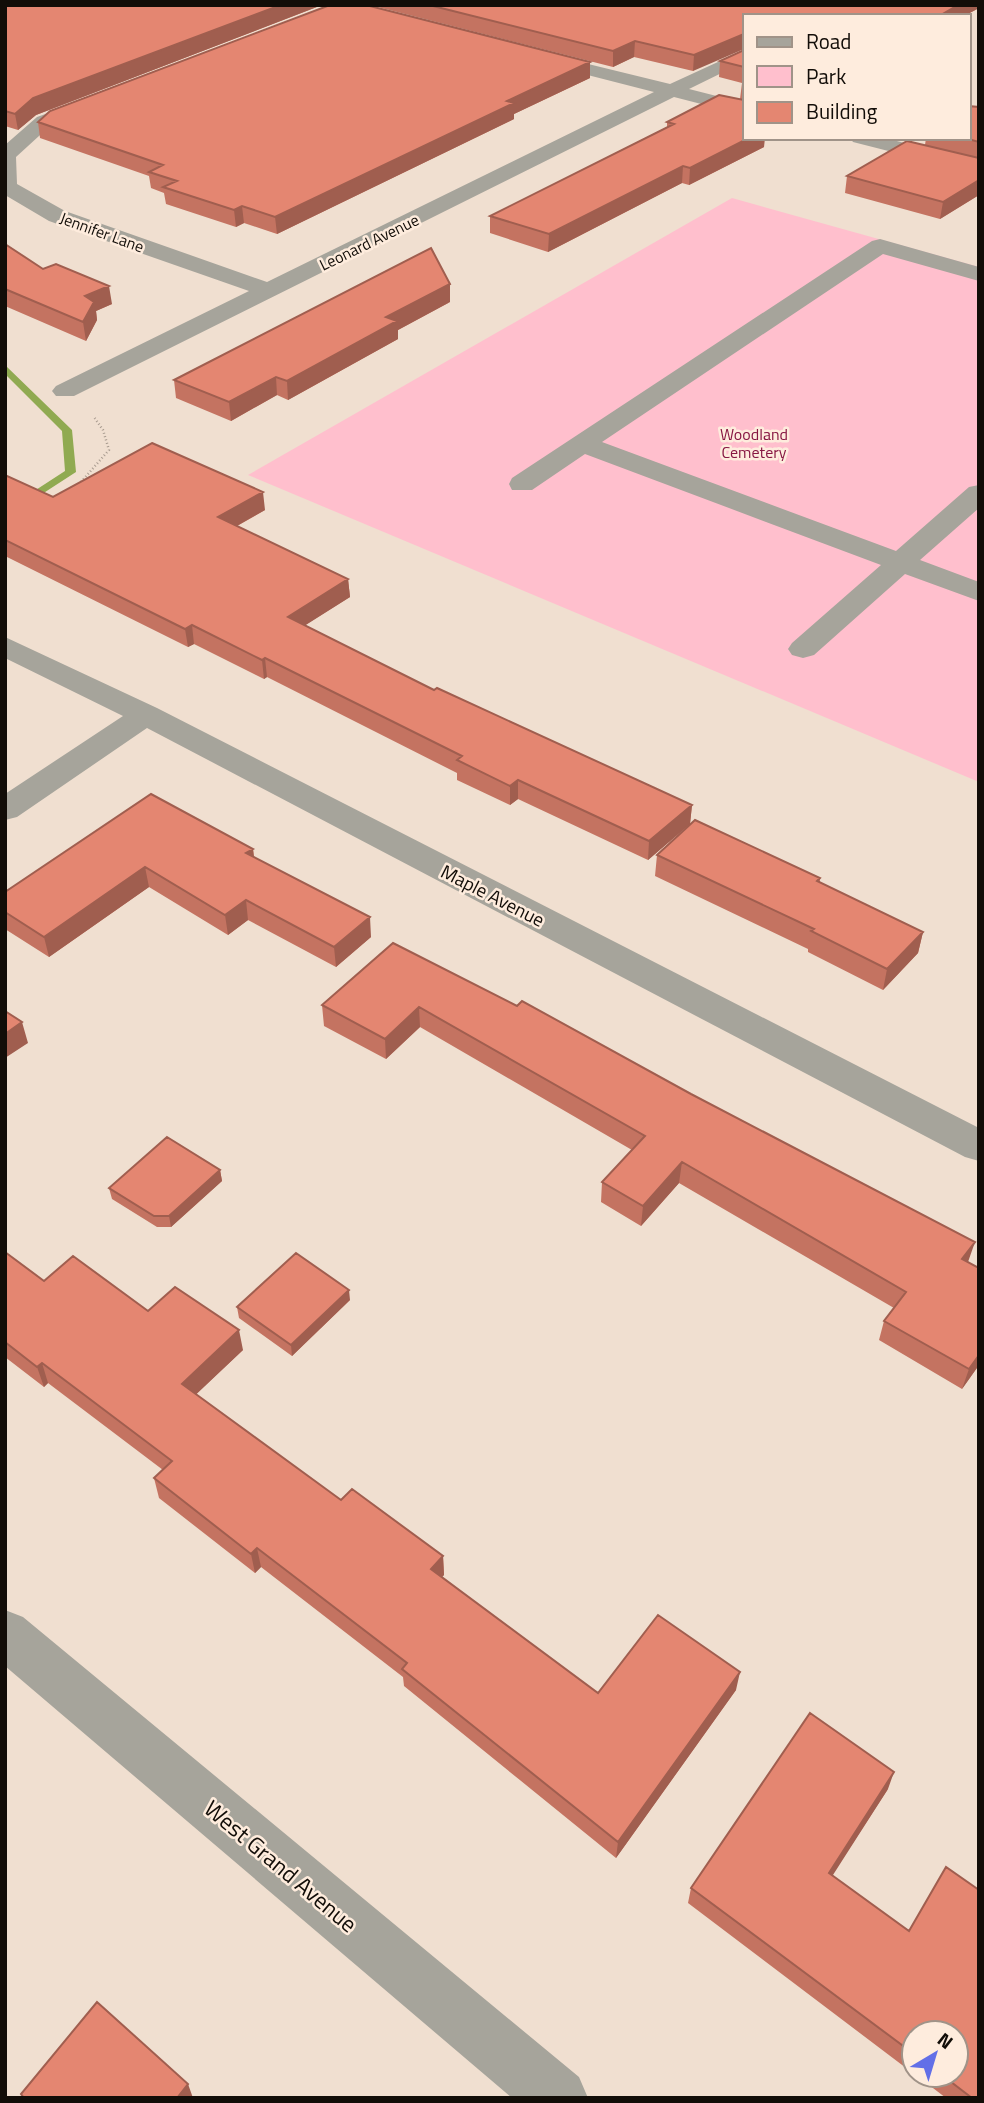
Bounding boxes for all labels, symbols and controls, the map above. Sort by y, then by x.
legend [743,14,970,140]
text: Road [806,25,851,57]
text: Park [806,60,846,92]
text: Building [806,95,878,127]
street label: Jennifer Lane [57,206,147,258]
street label: Leonard Avenue [315,208,423,276]
park label: Woodland Cemetery [720,422,788,464]
street label: Maple Avenue [436,856,550,934]
street label: West Grand Avenue [197,1791,365,1941]
north arrow [900,2019,970,2089]
text: N [932,2025,960,2056]

